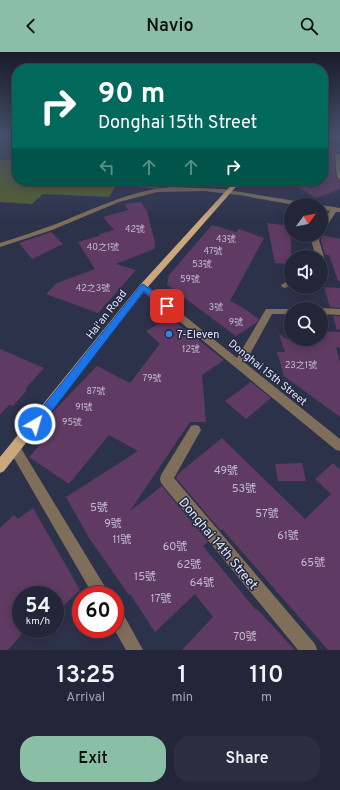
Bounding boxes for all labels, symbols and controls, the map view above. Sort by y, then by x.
icon: back [20,15,42,37]
text: Navio [146,15,194,38]
icon: search [298,15,320,37]
text: 90 m [98,77,165,113]
icon: right [32,80,84,132]
text: Donghai 15th Street [98,112,257,135]
icon: left [96,156,118,178]
icon: ahead [138,156,160,178]
icon: ahead [180,156,202,178]
icon: right [222,156,244,178]
north arrow [284,198,328,242]
map controls [284,198,328,346]
house number: 42號 [125,224,145,235]
house number: 43號 [216,234,236,245]
house number: 40之1號 [87,242,119,253]
house number: 47號 [203,246,223,257]
button: sound [284,250,328,294]
house number: 53號 [192,259,212,270]
house number: 59號 [180,274,200,285]
house number: 42之3號 [76,283,110,294]
street label: Hai'an Road [83,287,130,342]
pin [150,289,184,323]
icon: arrive [156,295,178,317]
house number: 3號 [209,302,223,313]
button: search [284,302,328,346]
house number: 9號 [229,317,243,328]
place label: 7-Eleven [177,328,219,342]
marker: 7-Eleven [164,329,174,339]
street label: Donghai 15th Street [225,337,310,409]
house number: 12號 [182,344,200,355]
house number: 23之1號 [285,360,317,371]
house number: 79號 [142,373,162,384]
house number: 87號 [86,386,106,397]
house number: 91號 [75,402,93,413]
position arrow [14,403,56,445]
house number: 95號 [62,417,82,428]
house number: 49號 [214,464,238,478]
house number: 53號 [232,482,256,496]
street label: Donghai 14th Street [174,495,261,593]
house number: 5號 [90,501,108,515]
house number: 57號 [255,507,279,521]
house number: 9號 [104,517,122,531]
house number: 61號 [277,529,299,543]
house number: 11號 [112,533,132,547]
house number: 60號 [163,540,187,554]
house number: 65號 [301,556,325,570]
house number: 62號 [177,558,201,572]
house number: 15號 [134,570,156,584]
house number: 64號 [190,576,214,590]
speed limit sign: 60 [72,586,124,638]
house number: 17號 [151,592,171,606]
text: 54 [25,594,51,620]
text: km/h [26,615,50,628]
house number: 70號 [233,630,257,644]
text: 13:25 [56,661,115,691]
text: 1 [178,661,187,691]
text: 110 [249,661,284,691]
text: Arrival [66,690,105,706]
text: min [171,690,193,706]
text: m [261,690,272,706]
button: Exit [20,736,166,782]
button: Share [174,736,320,782]

